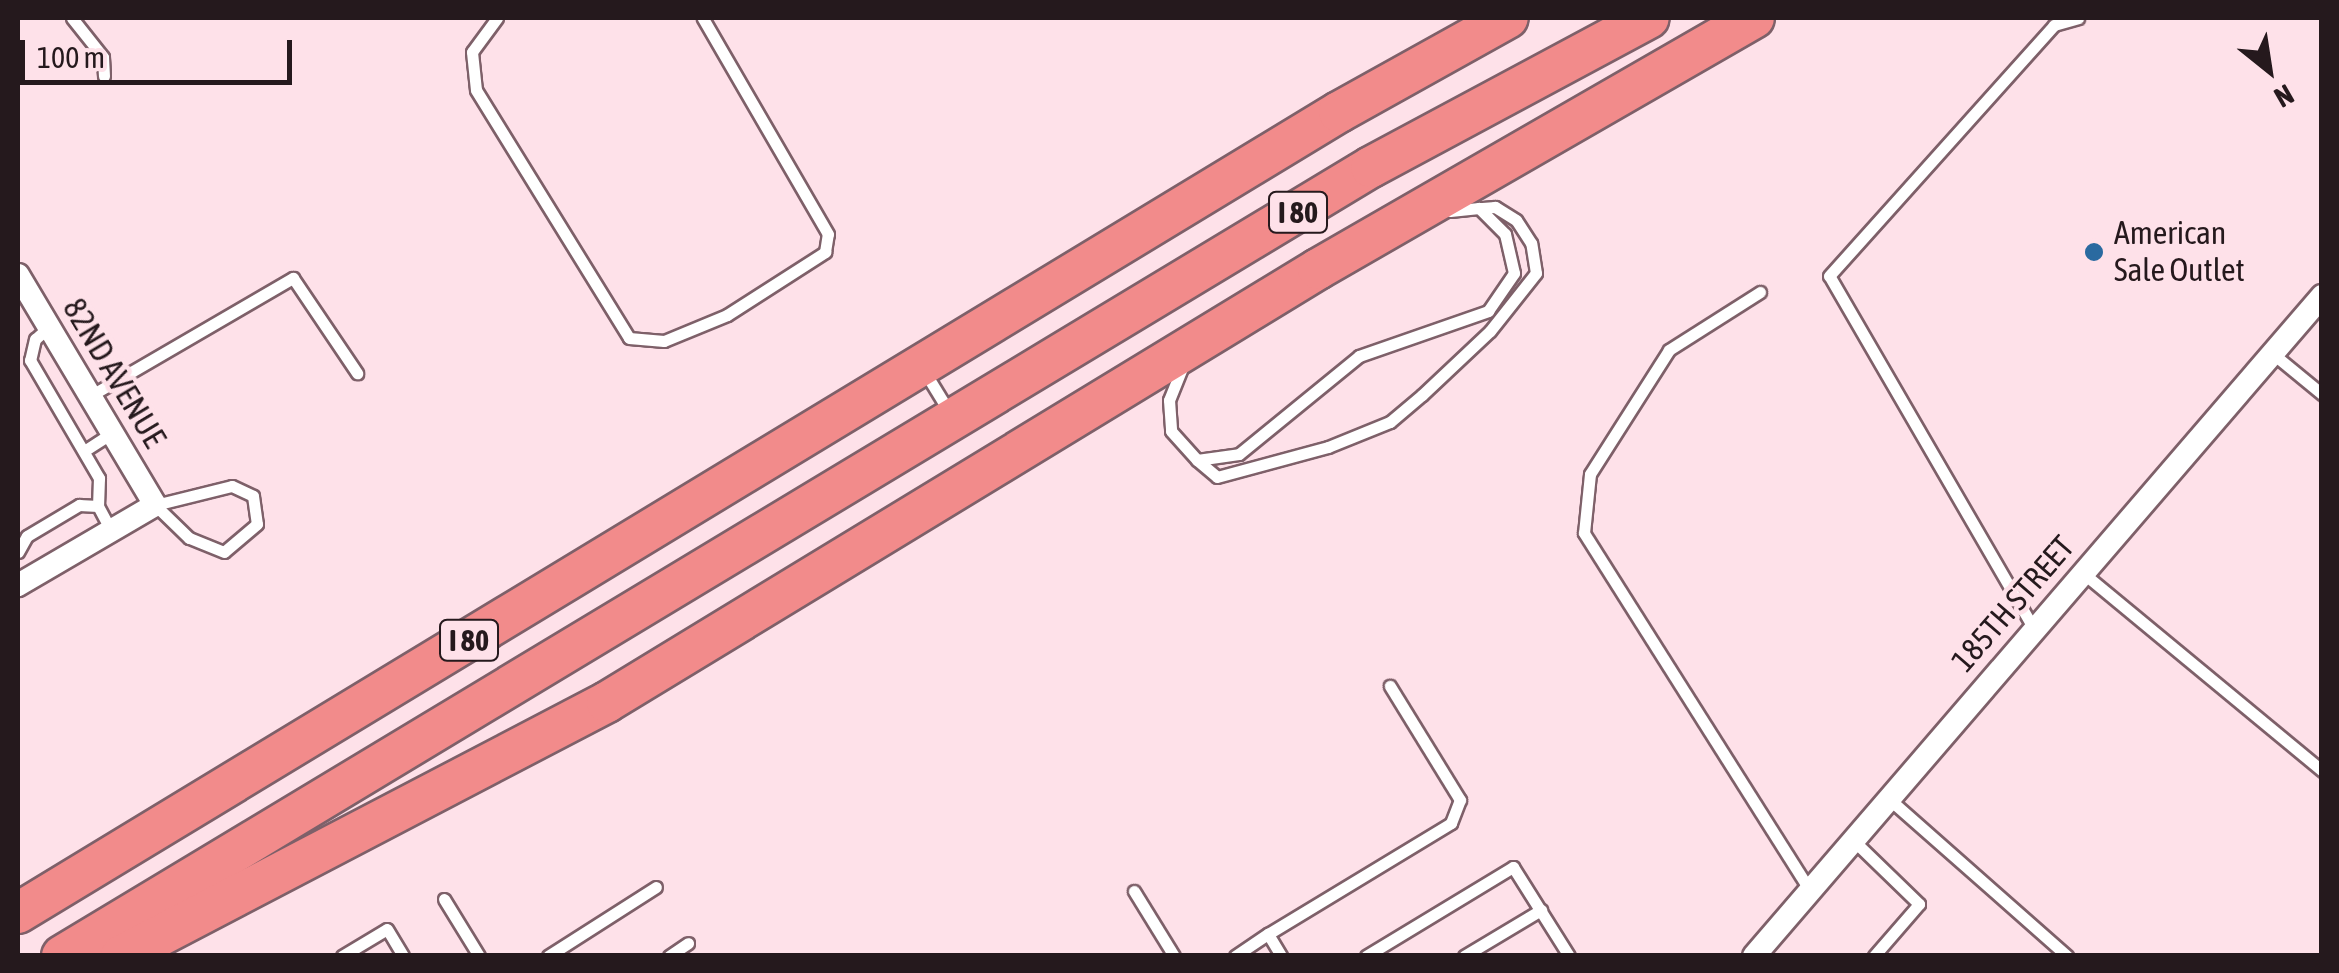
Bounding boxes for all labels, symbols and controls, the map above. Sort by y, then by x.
scale bar [25,20,298,82]
north arrow [2219,20,2319,120]
text: 100 m [37,40,105,74]
text: N [2269,78,2299,114]
road number: I 80 [1268,187,1328,237]
place label: American Sale Outlet [2114,215,2245,290]
marker: American Sale Outlet [2083,241,2105,263]
street label: 82ND AVENUE [55,292,173,454]
street label: 185TH STREET [1944,528,2082,680]
road number: I 80 [439,615,499,665]

